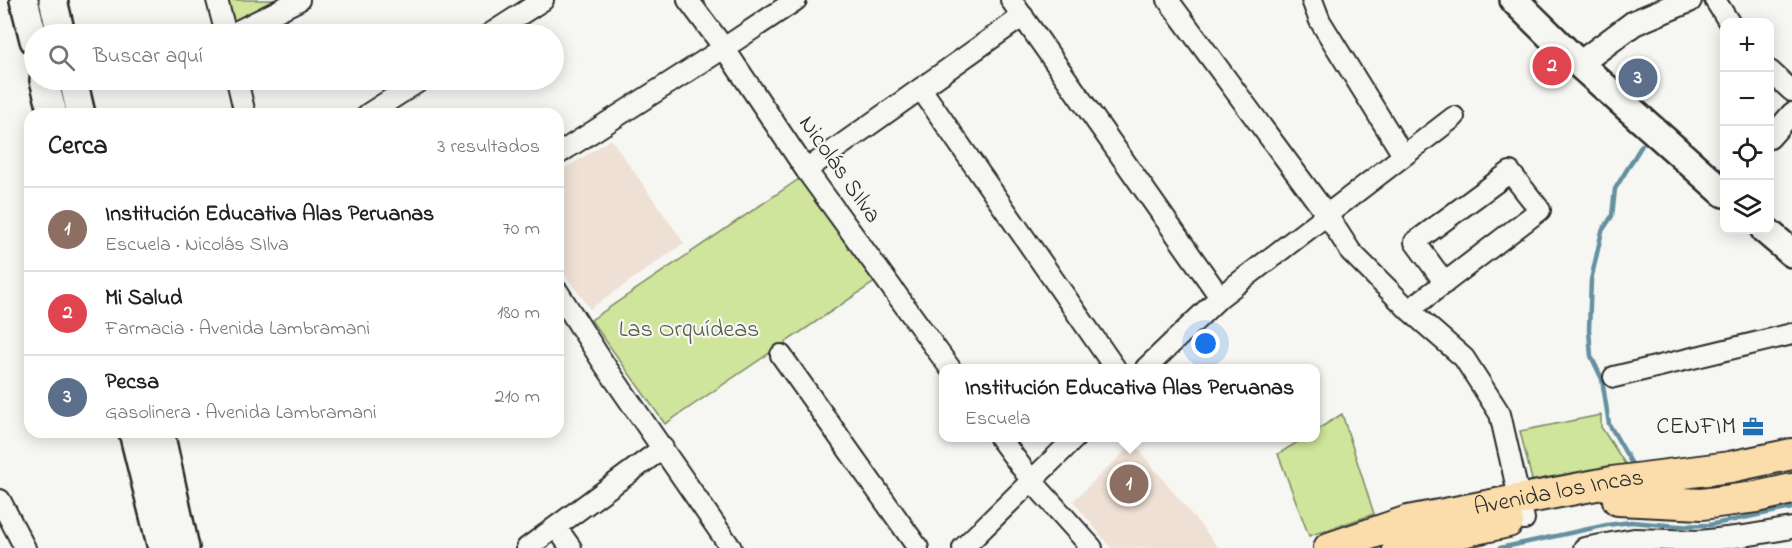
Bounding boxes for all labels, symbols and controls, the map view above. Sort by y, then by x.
map controls [1720,18,1774,234]
button: + [1720,18,1774,72]
search box [24,24,564,90]
icon: search [45,41,78,74]
text: Buscar aquí [93,41,203,73]
pin: 2 [1532,44,1572,88]
pin: 3 [1618,56,1658,100]
button: − [1720,72,1774,126]
street label: Nicolás SIlva [789,109,889,231]
button: locate [1720,126,1774,180]
text: Cerca [48,128,108,166]
text: 3 resultados [437,133,540,162]
button: layers [1720,180,1774,234]
text: Institución Educativa Alas Peruanas [105,199,434,231]
text: 1 [64,215,71,244]
text: 70 m [503,215,540,244]
text: Escuela · Nicolás SIlva [105,231,289,260]
text: Mi Salud [105,283,182,315]
text: 2 [63,299,72,328]
text: 180 m [497,299,540,328]
park label: Las Orquídeas [619,313,759,348]
text: Farmacia · Avenida Lambramani [105,315,370,344]
your location [1191,329,1220,358]
popup [939,364,1320,442]
text: Pecsa [105,367,159,399]
text: Institución Educativa Alas Peruanas [965,373,1294,405]
text: 3 [63,383,72,412]
text: 210 m [495,383,540,412]
text: Gasolinera · Avenida Lambramani [105,399,377,428]
text: Escuela [965,405,1031,434]
place label: CENFIM [1656,410,1736,445]
office icon: CENFIM [1741,415,1765,439]
street label: Avenida los Incas [1471,461,1646,526]
pin: 1 [1110,462,1148,506]

